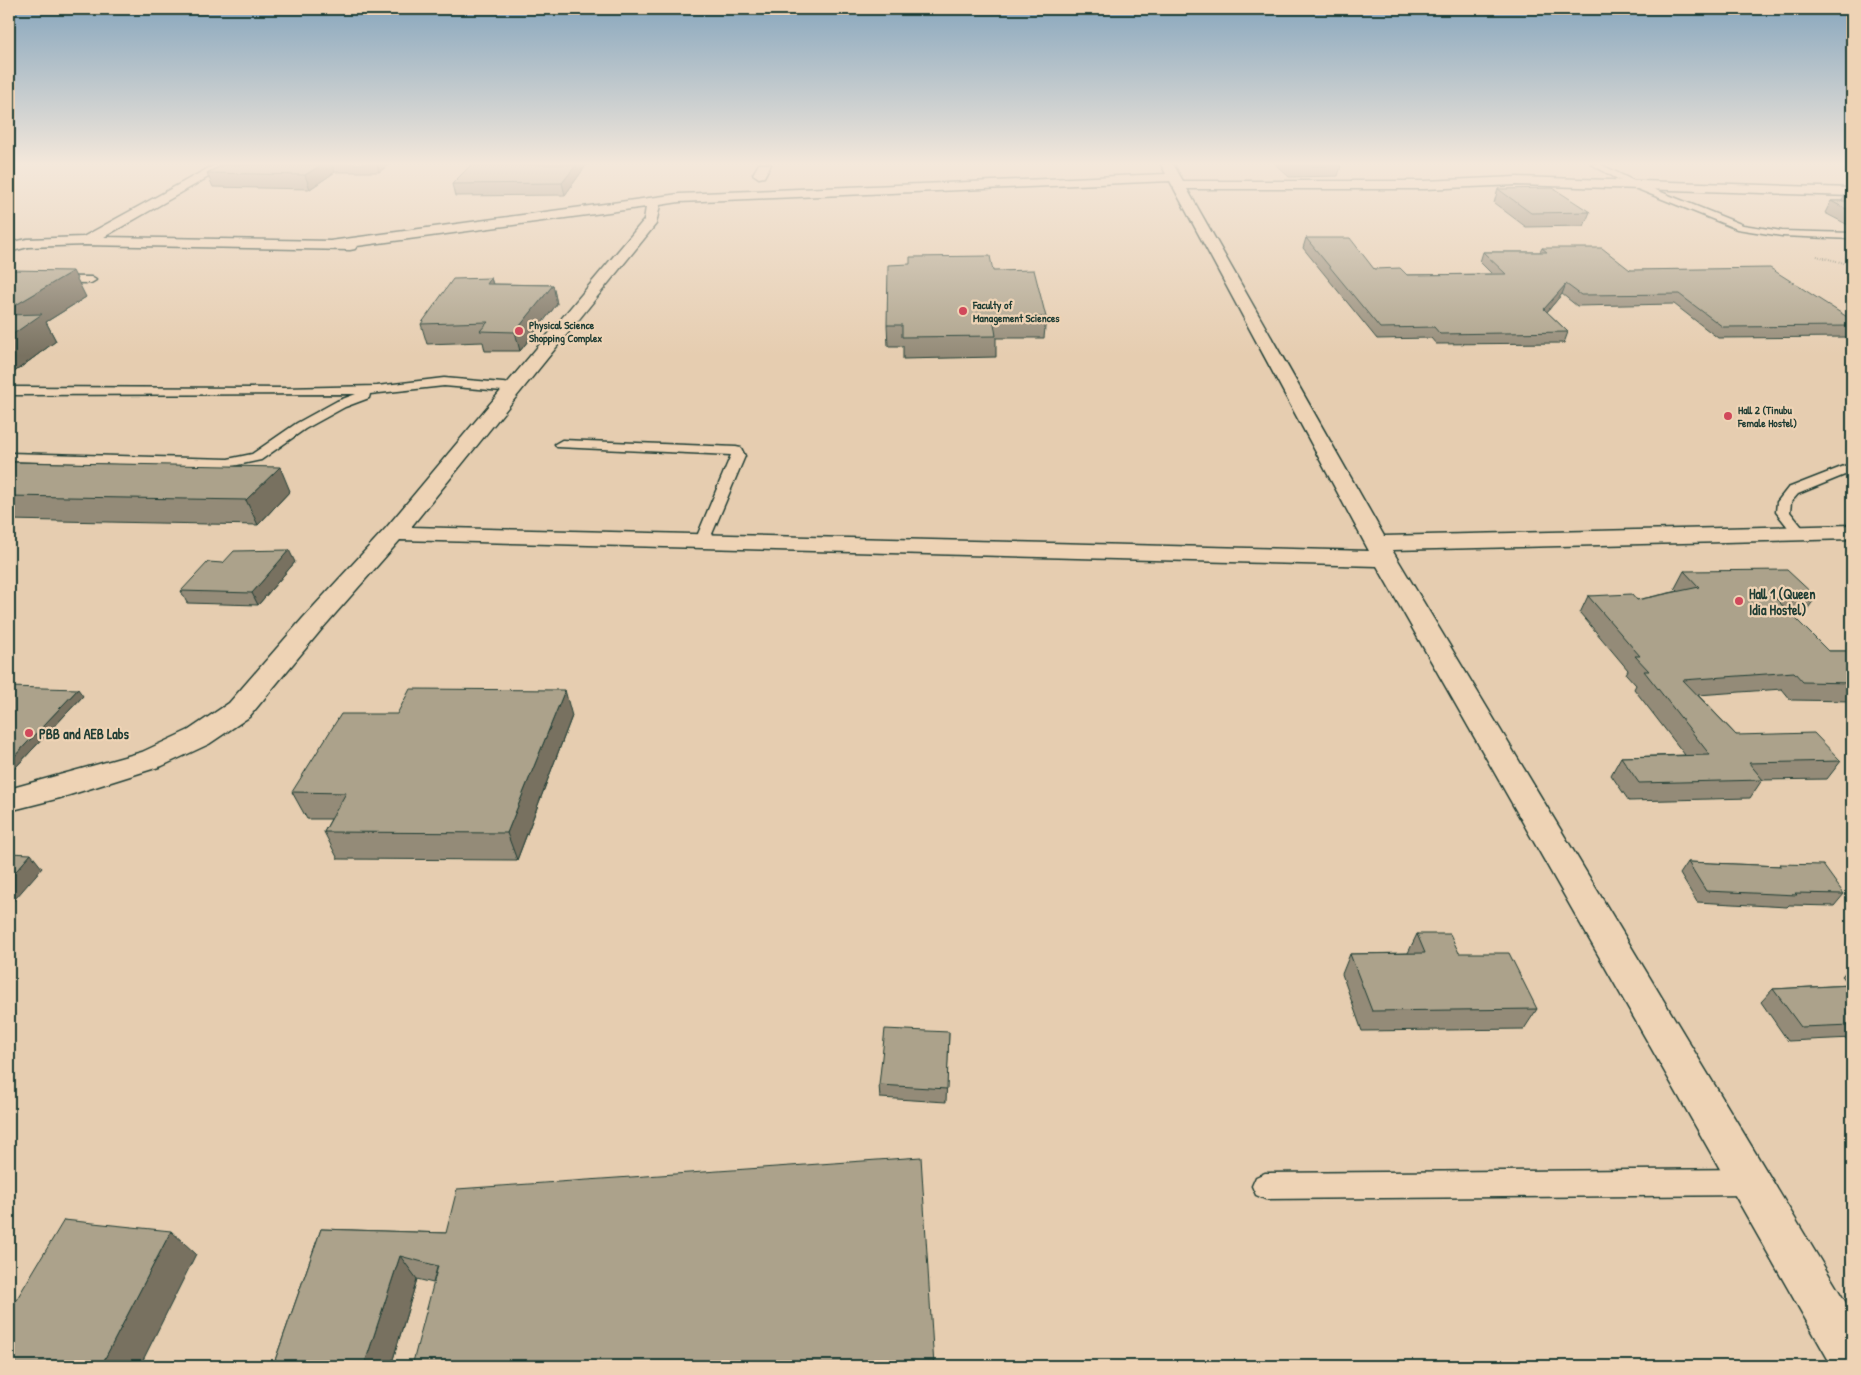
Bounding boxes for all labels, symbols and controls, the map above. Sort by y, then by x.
place label: Faculty of Management Sciences [972,298,1060,326]
marker: Faculty of Management Sciences [957,305,969,317]
place label: Physical Science Shopping Complex [529,318,602,346]
marker: Physical Science Shopping Complex [513,325,525,337]
place label: Hall 2 (Tinubu Female Hostel) [1737,403,1797,430]
marker: Hall 2 (Tinubu Female Hostel) [1722,410,1734,422]
place label: Hall 1 (Queen Idia Hostel) [1749,584,1816,619]
marker: Hall 1 (Queen Idia Hostel) [1733,595,1745,607]
place label: PBB and AEB Labs [39,724,129,743]
marker: PBB and AEB Labs [23,727,35,739]

